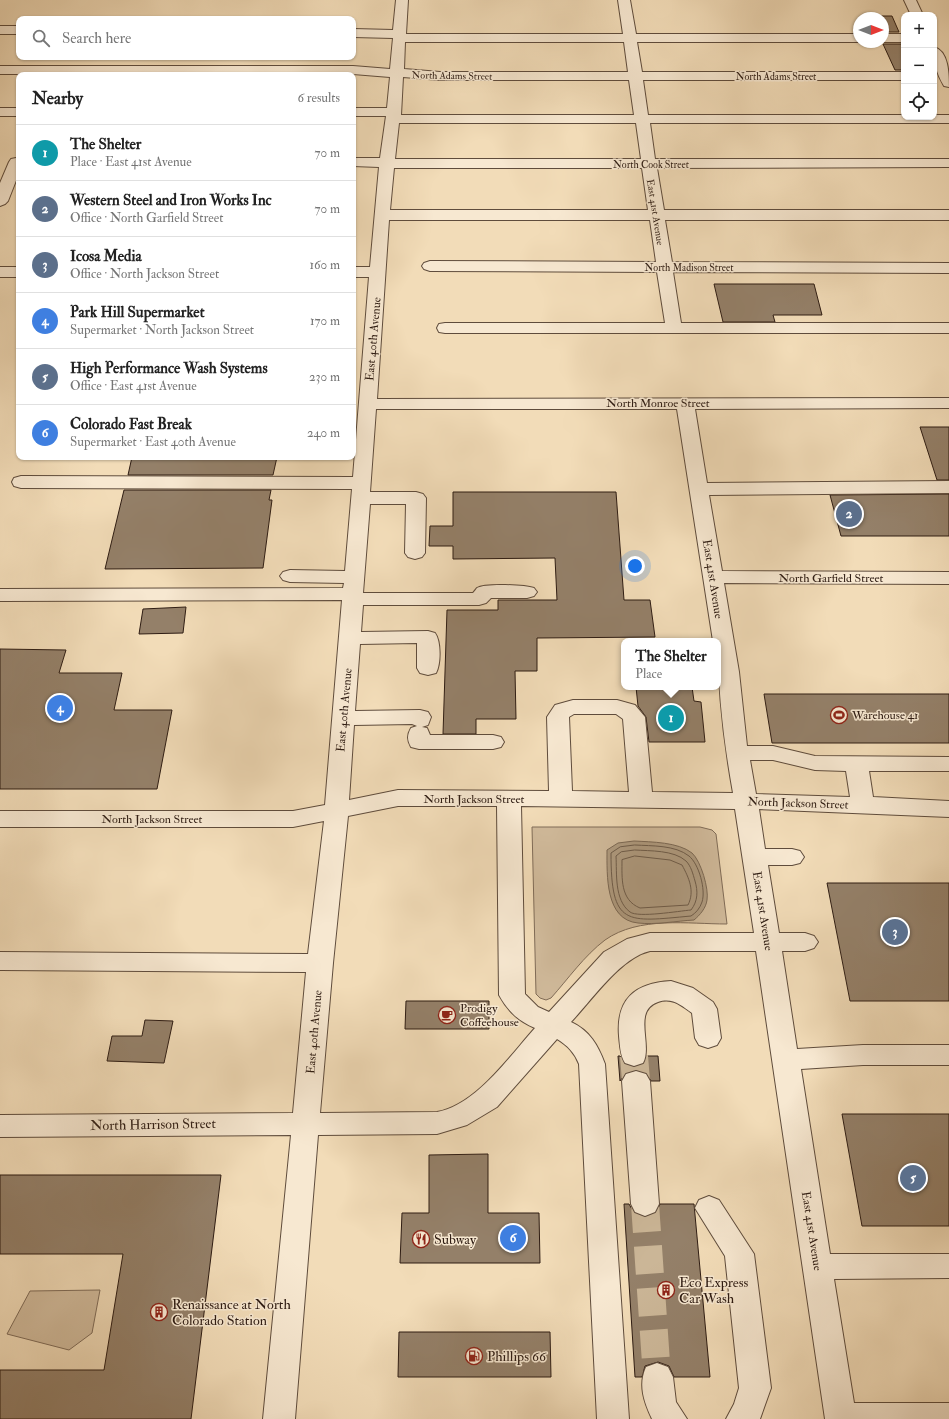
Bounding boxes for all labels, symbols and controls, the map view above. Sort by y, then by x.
north arrow [853,12,889,48]
map controls [901,12,937,120]
button: + [901,12,937,48]
search box [16,16,356,60]
icon: search [30,27,52,49]
text: Search here [62,29,131,48]
button: − [901,48,937,84]
street label: North Adams Street [412,69,493,83]
street label: North Adams Street [736,71,817,83]
button: locate [901,84,937,120]
text: Nearby [32,88,83,109]
text: 6 results [297,90,340,106]
text: The Shelter [70,135,141,154]
text: 1 [43,145,47,161]
text: 70 m [315,145,340,161]
text: Place · East 41st Avenue [70,154,192,170]
street label: North Cook Street [613,159,690,171]
street label: East 41st Avenue [644,178,666,246]
text: Western Steel and Iron Works Inc [70,191,272,210]
text: 2 [42,201,48,217]
text: 70 m [315,201,340,217]
text: Office · North Garfield Street [70,210,223,226]
text: Icosa Media [70,247,142,266]
text: 3 [43,257,48,273]
text: 160 m [309,257,340,273]
street label: North Madison Street [645,262,734,274]
text: Office · North Jackson Street [70,266,219,282]
street label: East 40th Avenue [362,296,385,382]
text: Park Hill Supermarket [70,303,205,322]
text: 4 [41,313,49,329]
text: 170 m [310,313,340,329]
text: Supermarket · North Jackson Street [70,322,254,338]
text: High Performance Wash Systems [70,359,268,378]
text: 5 [42,369,48,385]
text: 230 m [309,369,340,385]
text: Office · East 41st Avenue [70,378,197,394]
street label: North Monroe Street [606,396,710,411]
text: Colorado Fast Break [70,415,192,434]
text: 6 [42,425,48,441]
text: 240 m [307,425,340,441]
text: Supermarket · East 40th Avenue [70,434,236,450]
pin: 2 [836,499,862,529]
street label: East 41st Avenue [699,538,726,620]
your location [625,556,645,576]
street label: North Garfield Street [779,571,884,586]
popup [621,638,721,690]
text: The Shelter [635,647,707,666]
text: Place [635,666,662,682]
street label: East 40th Avenue [333,667,356,753]
pin: 4 [47,693,73,723]
pin: 1 [658,703,684,733]
sports icon: Warehouse 41 [829,705,849,725]
place label: Warehouse 41 [851,708,918,723]
street label: North Jackson Street [424,792,525,807]
street label: North Jackson Street [747,794,849,813]
street label: North Jackson Street [102,812,203,827]
street label: East 41st Avenue [749,870,776,952]
pin: 3 [882,917,908,947]
street label: East 40th Avenue [303,989,326,1075]
place label: Prodigy Coffeehouse [460,1001,519,1030]
cafe icon: Prodigy Coffeehouse [437,1005,457,1025]
street label: North Harrison Street [90,1115,217,1134]
pin: 5 [900,1163,926,1193]
street label: East 41st Avenue [798,1190,825,1272]
pin: 6 [500,1223,526,1253]
restaurant icon: Subway [411,1229,431,1249]
place label: Subway [434,1231,477,1249]
place label: Eco Express Car Wash [679,1274,749,1307]
building icon: Eco Express Car Wash [656,1280,676,1300]
place label: Renaissance at North Colorado Station [172,1296,291,1329]
building icon: Renaissance at North Colorado Station [149,1302,169,1322]
fuel station icon: Phillips 66 [464,1346,484,1366]
place label: Phillips 66 [487,1348,547,1366]

